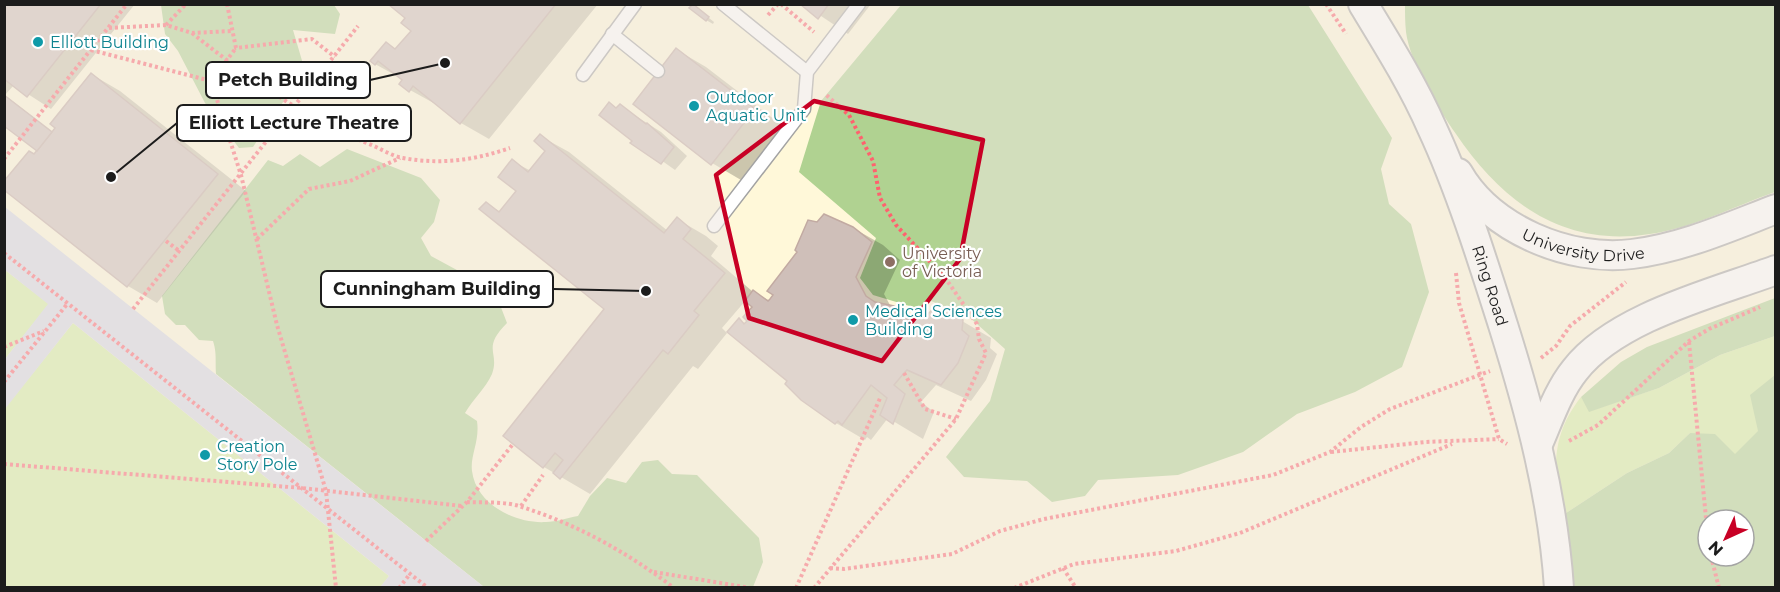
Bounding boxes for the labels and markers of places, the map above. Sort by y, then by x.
place label: Elliott Building [50,33,169,52]
marker: Elliott Building [31,35,45,49]
callout: Petch Building [206,62,370,98]
place label: Outdoor Aquatic Unit [706,88,807,125]
marker: Outdoor Aquatic Unit [687,99,701,113]
callout: Elliott Lecture Theatre [177,105,411,141]
place label: University of Victoria [902,244,982,281]
marker: University of Victoria [883,255,897,269]
callout: Cunningham Building [321,271,553,307]
place label: Medical Sciences Building [865,302,1002,339]
marker: Medical Sciences Building [846,313,860,327]
place label: Creation Story Pole [217,437,298,474]
marker: Creation Story Pole [198,448,212,462]

